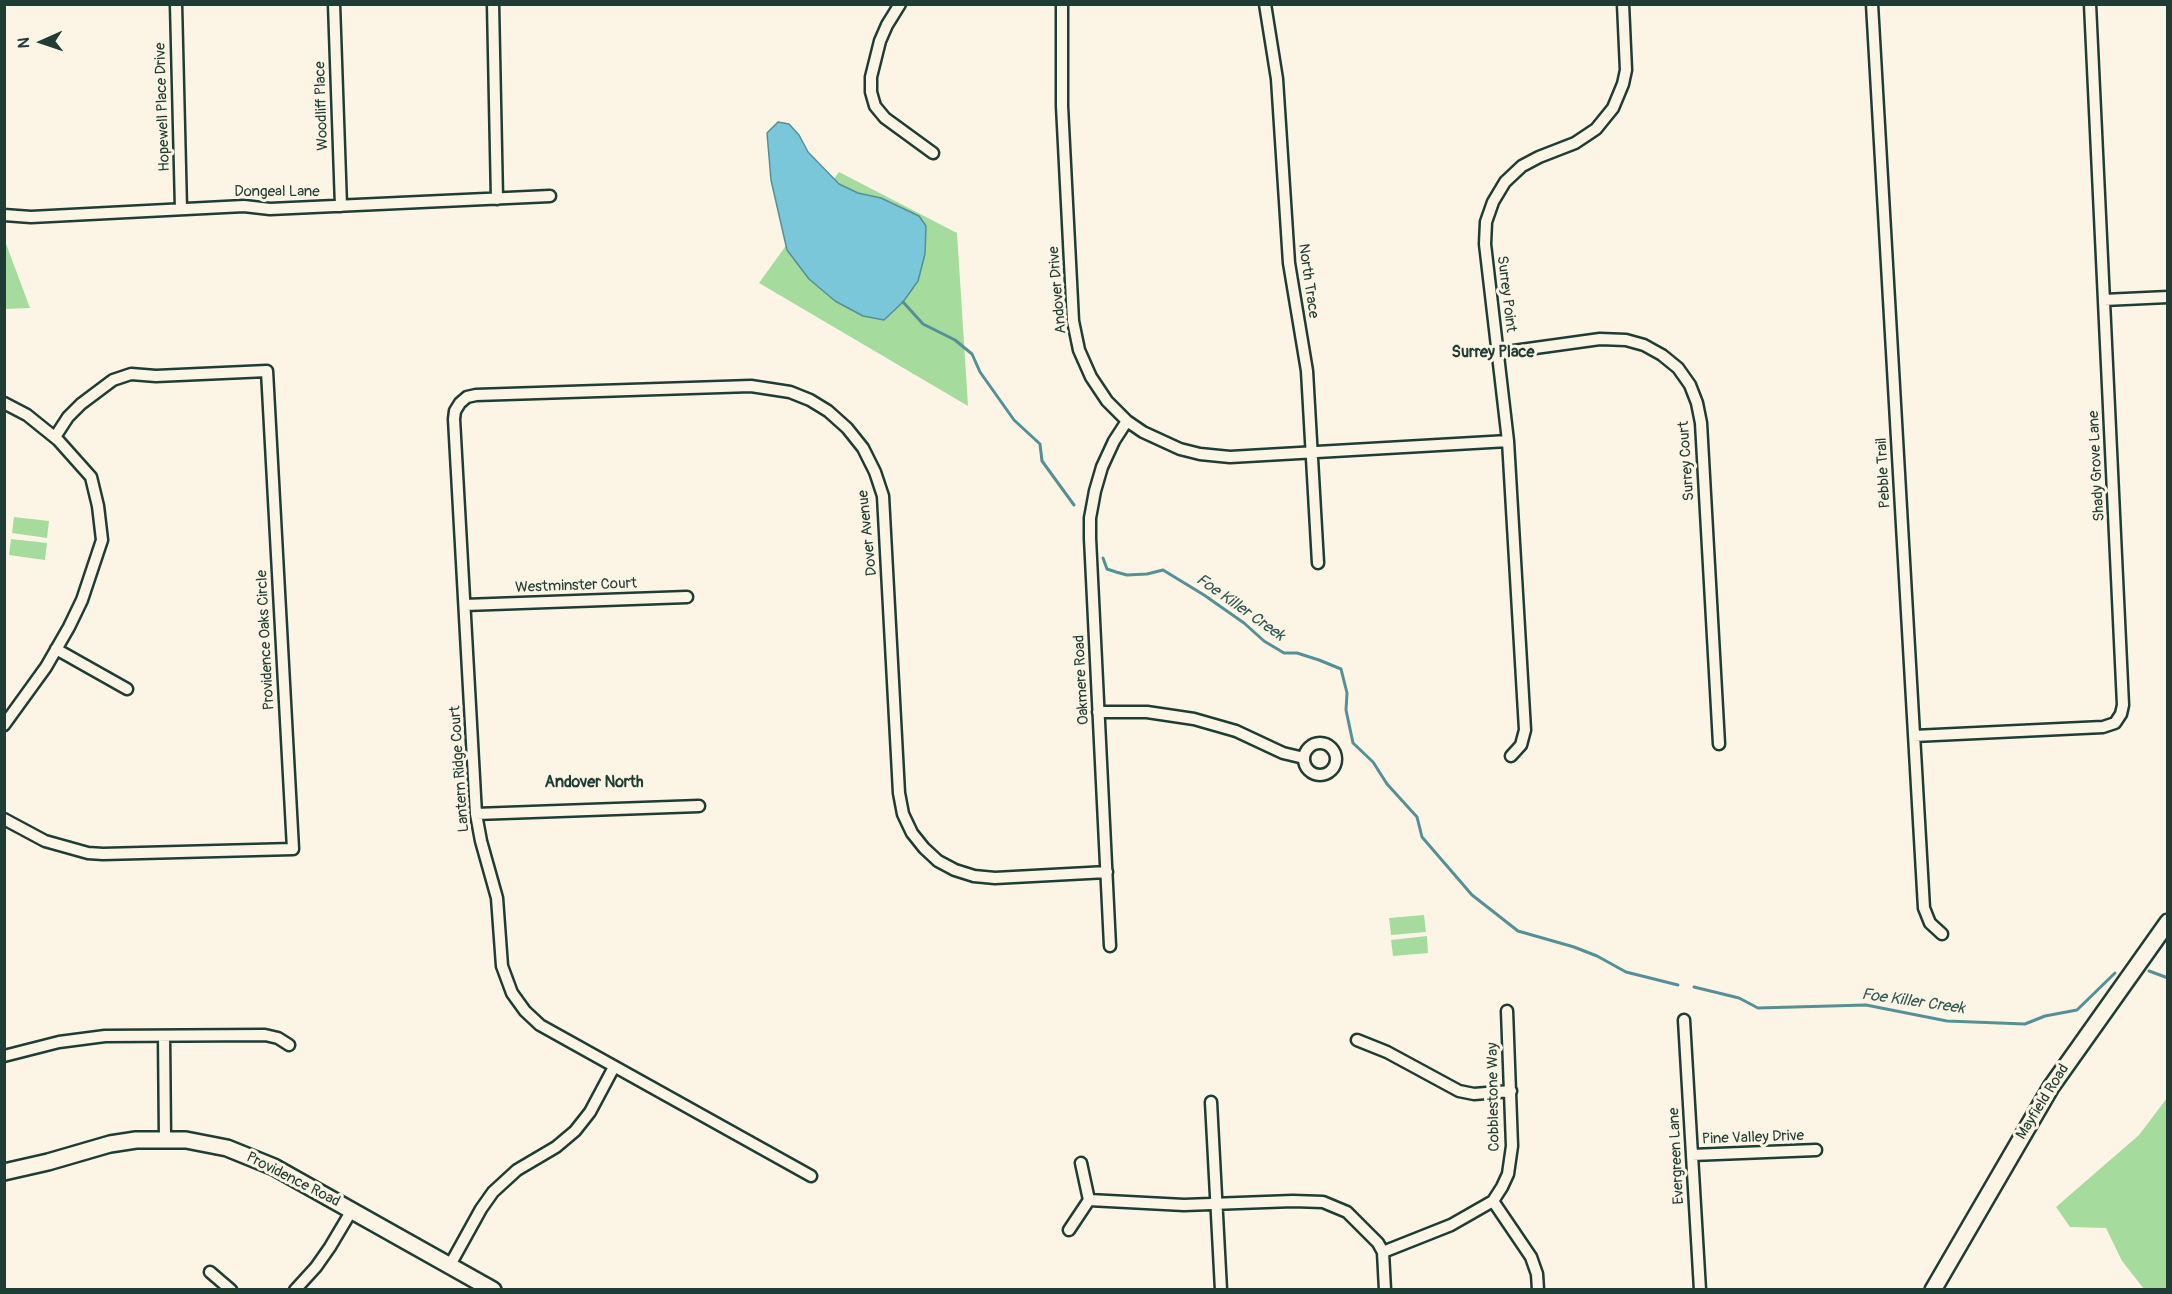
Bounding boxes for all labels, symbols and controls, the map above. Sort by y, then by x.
north arrow [12,12,72,72]
text: N [14,37,34,49]
street label: Hopewell Place Drive [152,42,174,172]
street label: Woodliff Place [311,61,333,151]
street label: Dongeal Lane [234,183,320,201]
street label: North Trace [1294,243,1322,319]
street label: Andover Drive [1045,245,1071,335]
street label: Surrey Point [1492,255,1520,333]
district label: Surrey Place [1452,343,1534,363]
street label: Shady Grove Lane [2085,410,2109,522]
street label: Surrey Court [1675,420,1699,502]
street label: Pebble Trail [1873,437,1895,509]
street label: Dover Avenue [855,489,881,577]
street label: Providence Oaks Circle [253,569,279,711]
water label: Foe Killer Creek [1192,570,1288,646]
street label: Westminster Court [515,575,637,597]
street label: Oakmere Road [1071,634,1093,726]
street label: Lantern Ridge Court [447,705,473,833]
district label: Andover North [545,773,643,793]
water label: Foe Killer Creek [1860,985,1966,1019]
street label: Cobblestone Way [1484,1042,1504,1152]
street label: Mayfield Road [2013,1061,2073,1143]
street label: Evergreen Lane [1665,1107,1689,1205]
street label: Pine Valley Drive [1702,1127,1804,1149]
street label: Providence Road [243,1149,343,1211]

